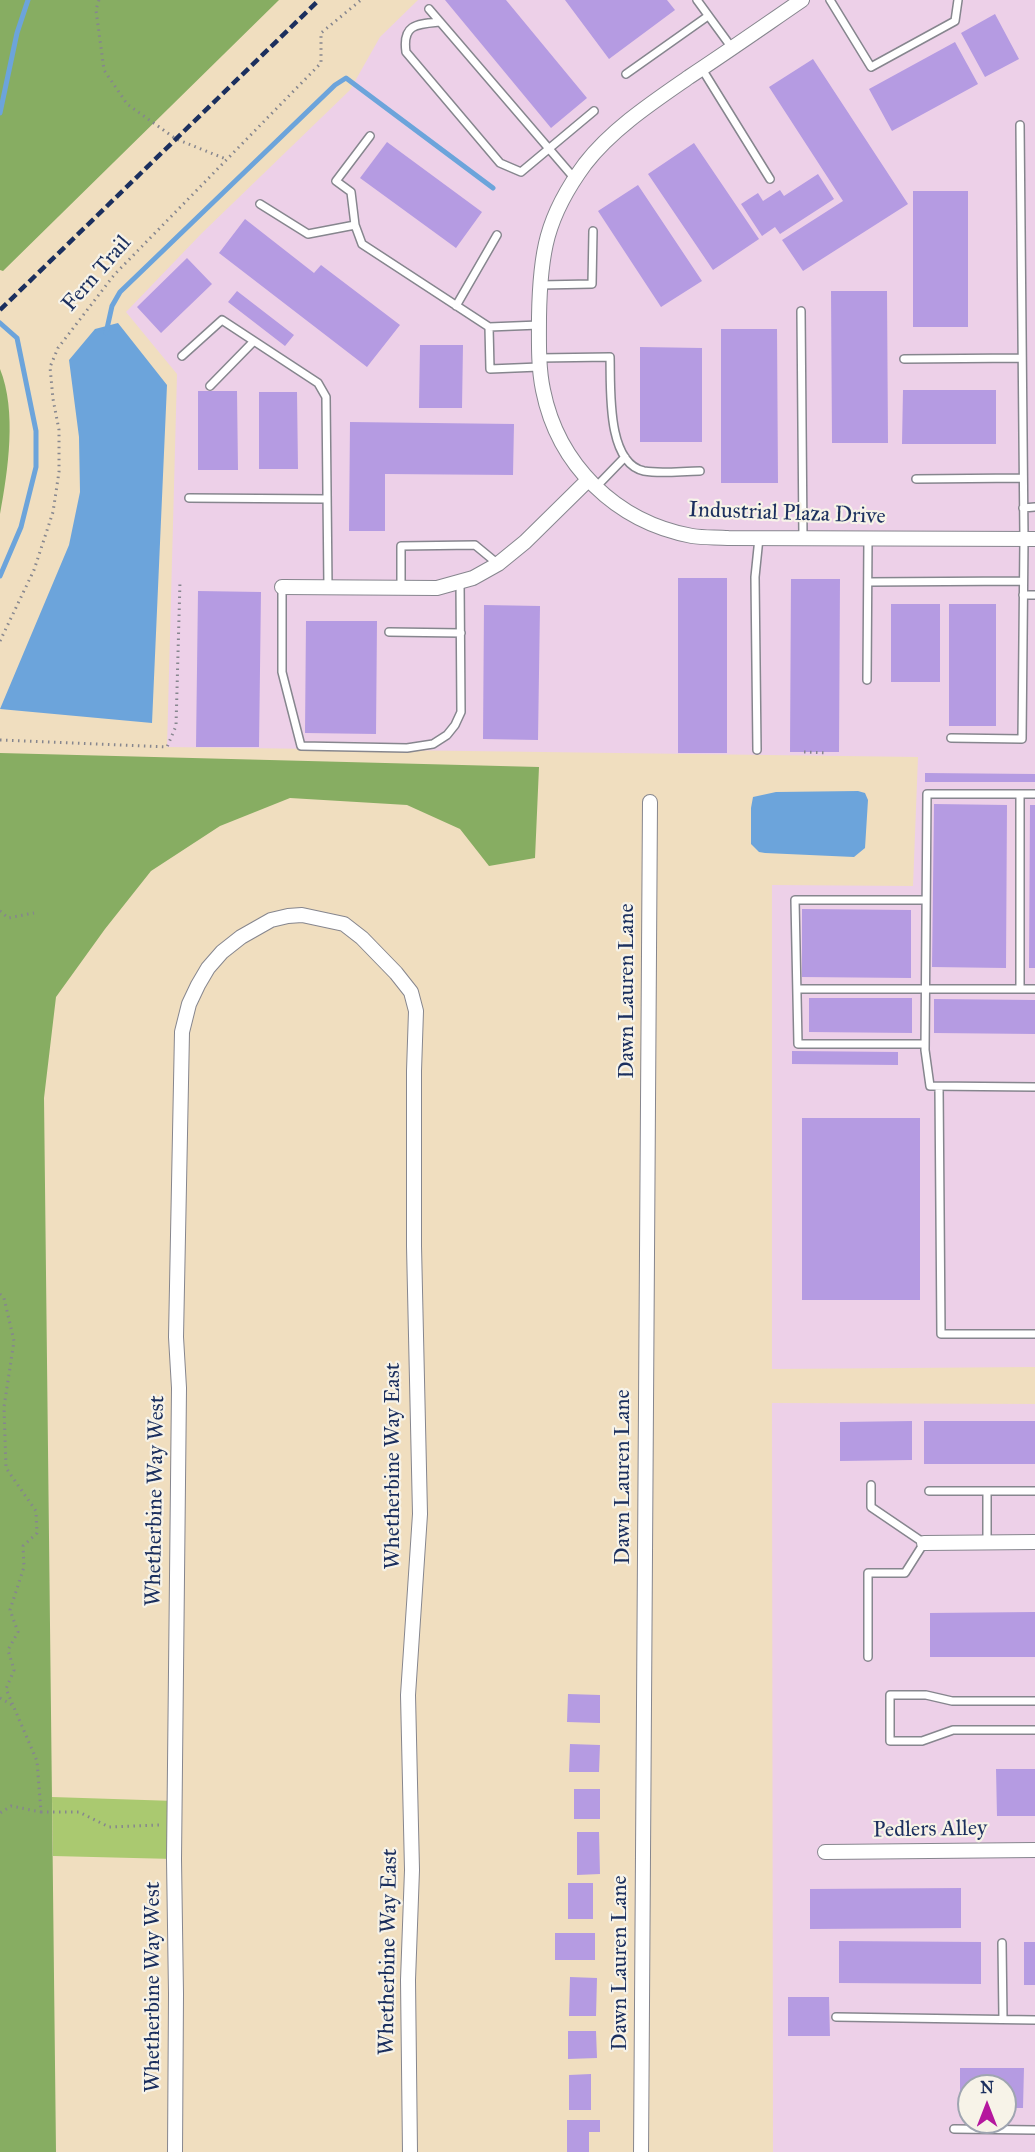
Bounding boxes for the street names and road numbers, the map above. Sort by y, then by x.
street label: Fern Trail [57,231,137,317]
street label: Industrial Plaza Drive [688,497,886,531]
street label: Dawn Lauren Lane [615,903,641,1079]
street label: Whetherbine Way East [381,1363,407,1569]
street label: Dawn Lauren Lane [611,1389,637,1565]
street label: Whetherbine Way West [141,1395,171,1607]
street label: Pedlers Alley [873,1816,987,1844]
street label: Whetherbine Way East [374,1848,404,2056]
street label: Dawn Lauren Lane [608,1875,634,2051]
street label: Whetherbine Way West [141,1881,167,2093]

